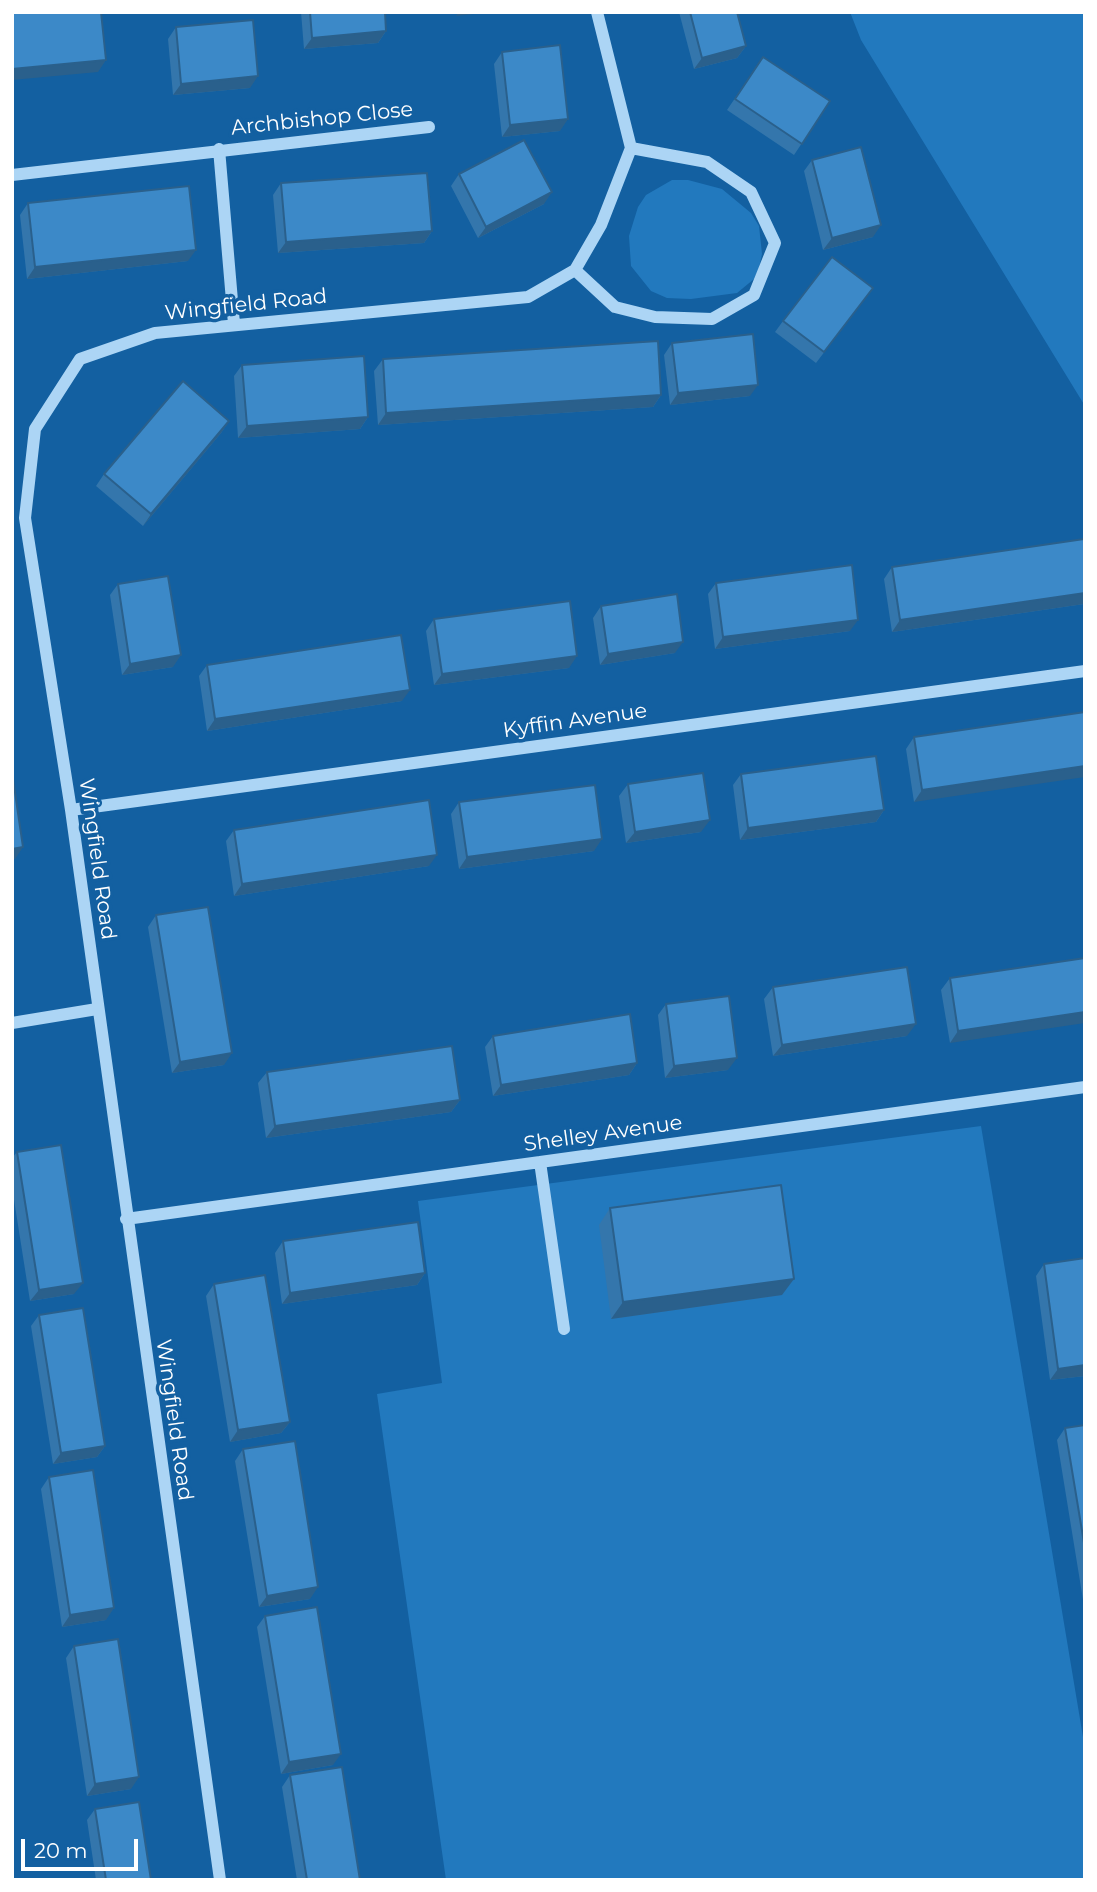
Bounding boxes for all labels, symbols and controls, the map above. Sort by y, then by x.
street label: Archbishop Close [230,97,414,141]
street label: Wingfield Road [164,284,328,326]
street label: Kyffin Avenue [501,698,649,744]
street label: Wingfield Road [73,777,121,941]
street label: Shelley Avenue [522,1110,684,1158]
street label: Wingfield Road [150,1338,198,1502]
scale bar [24,1826,142,1870]
text: 20 m [34,1838,88,1863]

